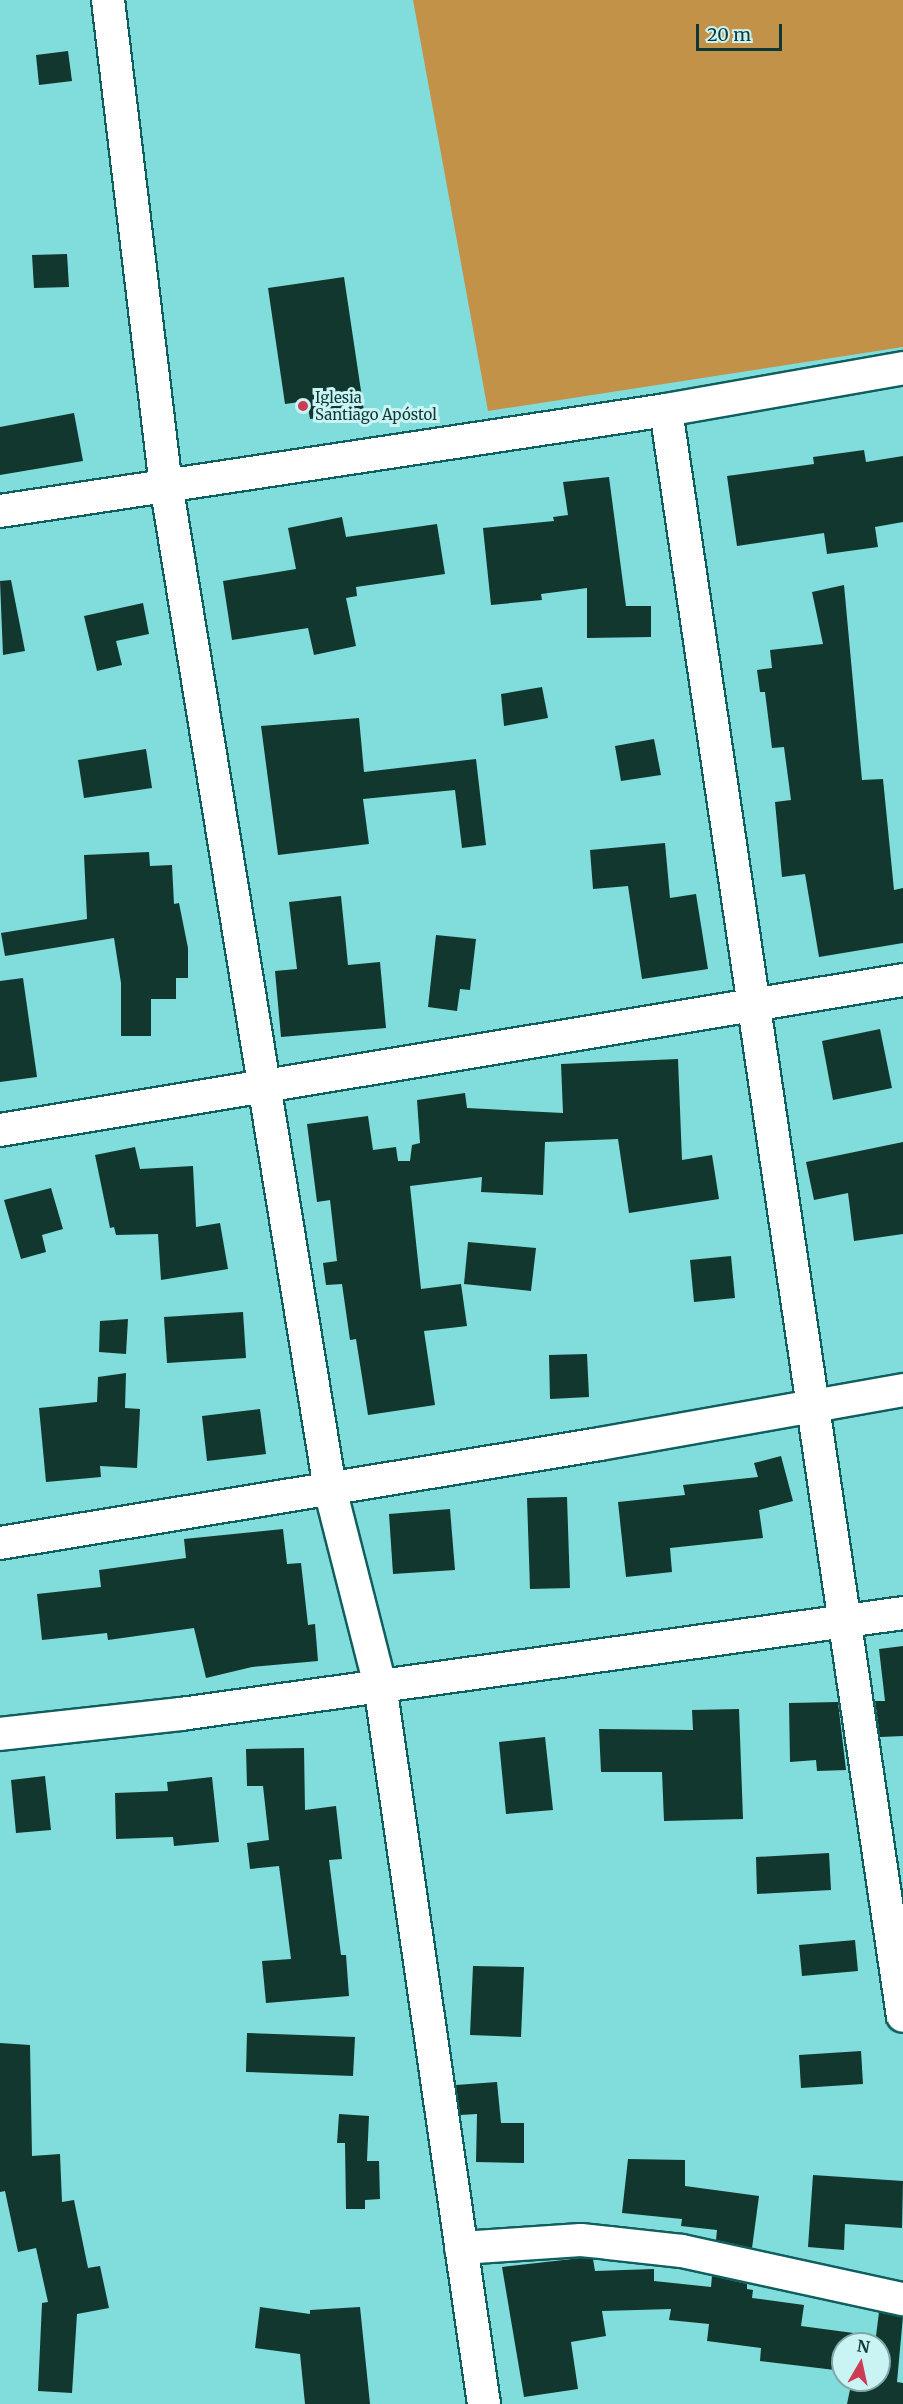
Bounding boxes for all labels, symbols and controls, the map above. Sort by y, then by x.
scale bar [699,12,784,50]
text: 20 m [707,23,751,46]
place label: Iglesia Santiago Apóstol [315,388,437,423]
marker: Iglesia Santiago Apóstol [296,399,310,413]
north arrow [831,2332,891,2392]
text: N [856,2335,871,2357]

